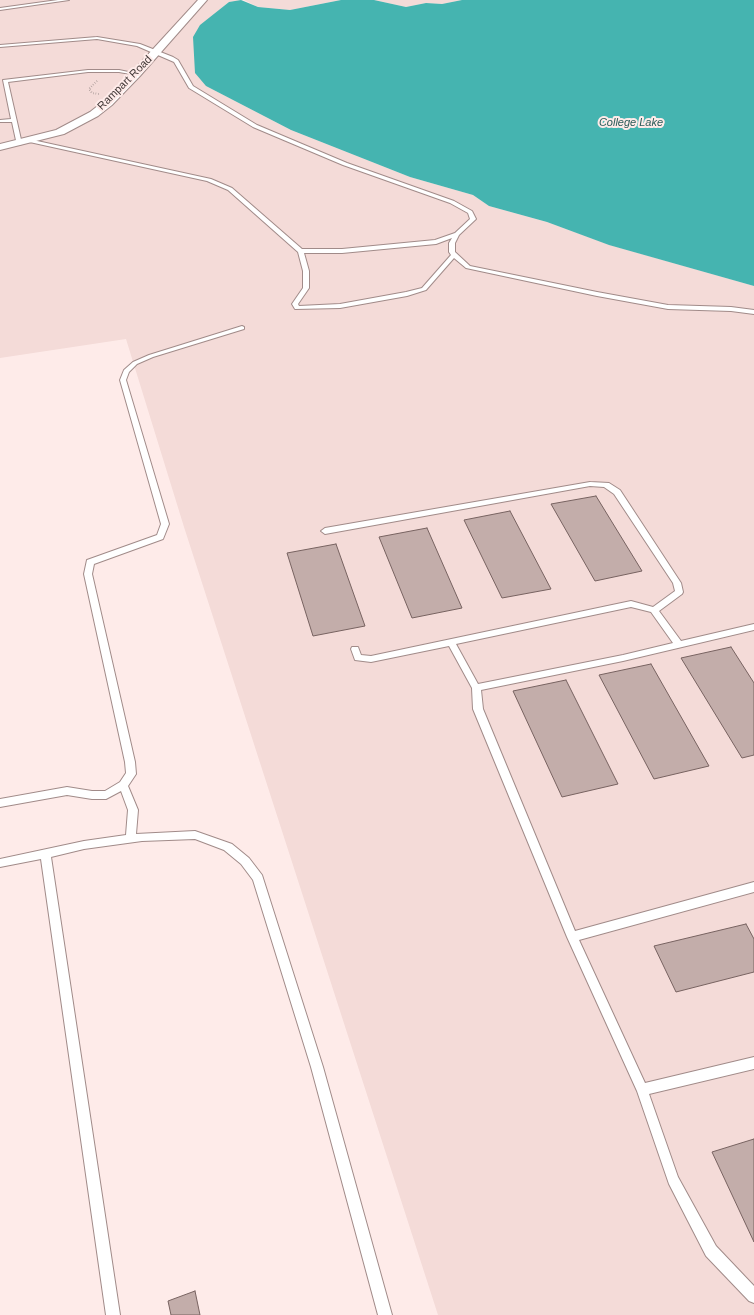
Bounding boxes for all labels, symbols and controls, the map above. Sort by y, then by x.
street label: Rampart Road [95,53,155,113]
water label: College Lake [599,116,663,130]

